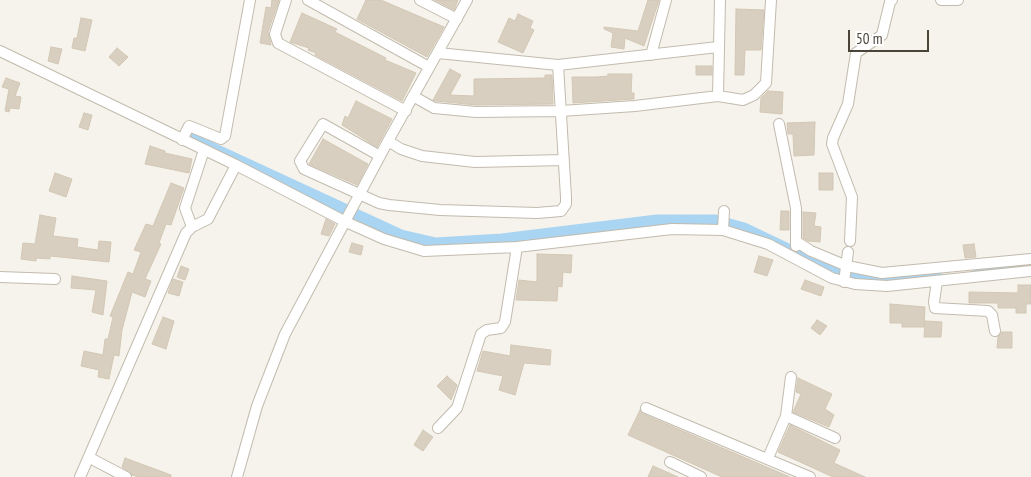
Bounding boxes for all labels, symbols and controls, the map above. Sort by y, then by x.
scale bar [851,20,932,52]
text: 50 m [856,29,882,48]

